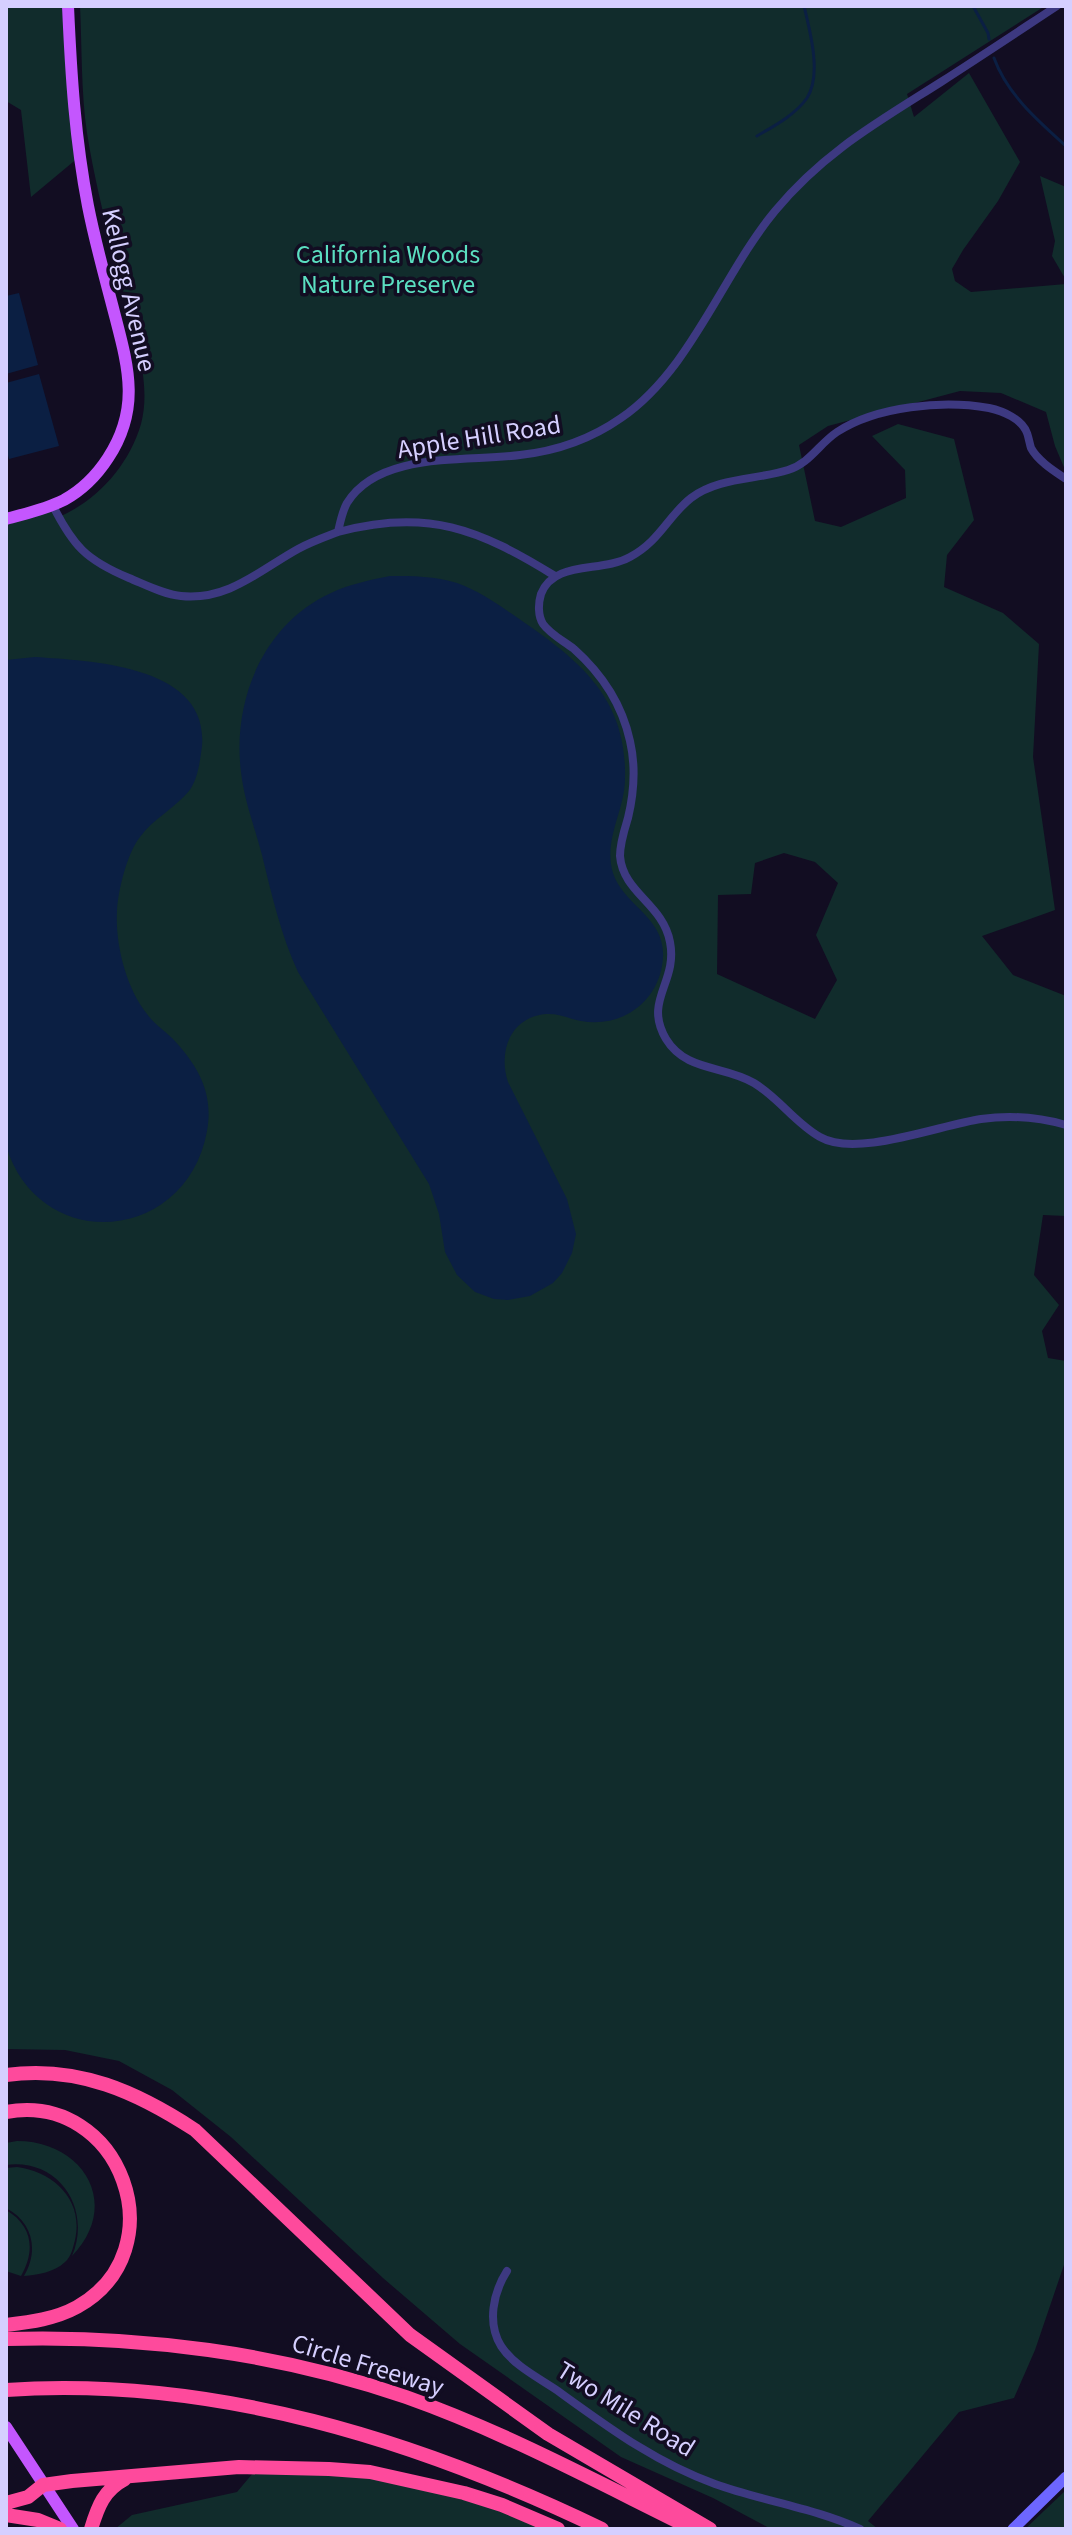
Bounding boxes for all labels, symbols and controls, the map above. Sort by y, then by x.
street label: Kellogg Avenue [92,205,166,375]
park label: California Woods Nature Preserve [296,236,480,303]
street label: Apple Hill Road [394,406,564,468]
street label: Circle Freeway [287,2324,449,2406]
street label: Two Mile Road [550,2352,702,2466]

